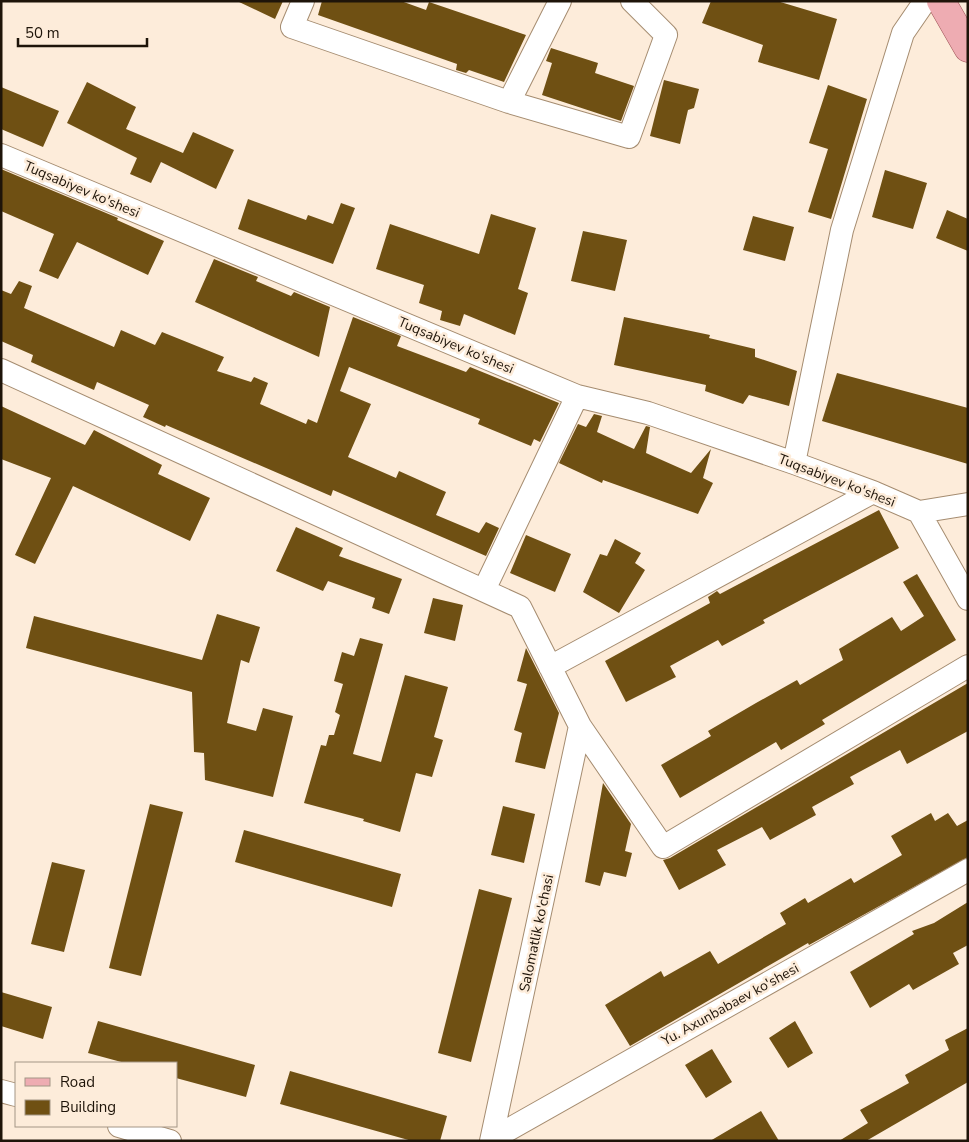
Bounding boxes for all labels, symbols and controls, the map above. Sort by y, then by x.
scale bar [18,15,146,47]
text: 50 m [25,23,60,43]
street label: Tuqsabiyev ko'shesi [21,156,143,222]
street label: Tuqsabiyev ko'shesi [395,312,517,378]
street label: Tuqsabiyev ko'shesi [775,449,898,512]
street label: Salomatlik ko'chasi [515,873,558,994]
street label: Yu. Axunbabaev ko'shesi [657,959,802,1051]
legend [15,1062,178,1127]
text: Road [60,1072,95,1092]
text: Building [60,1097,116,1117]

